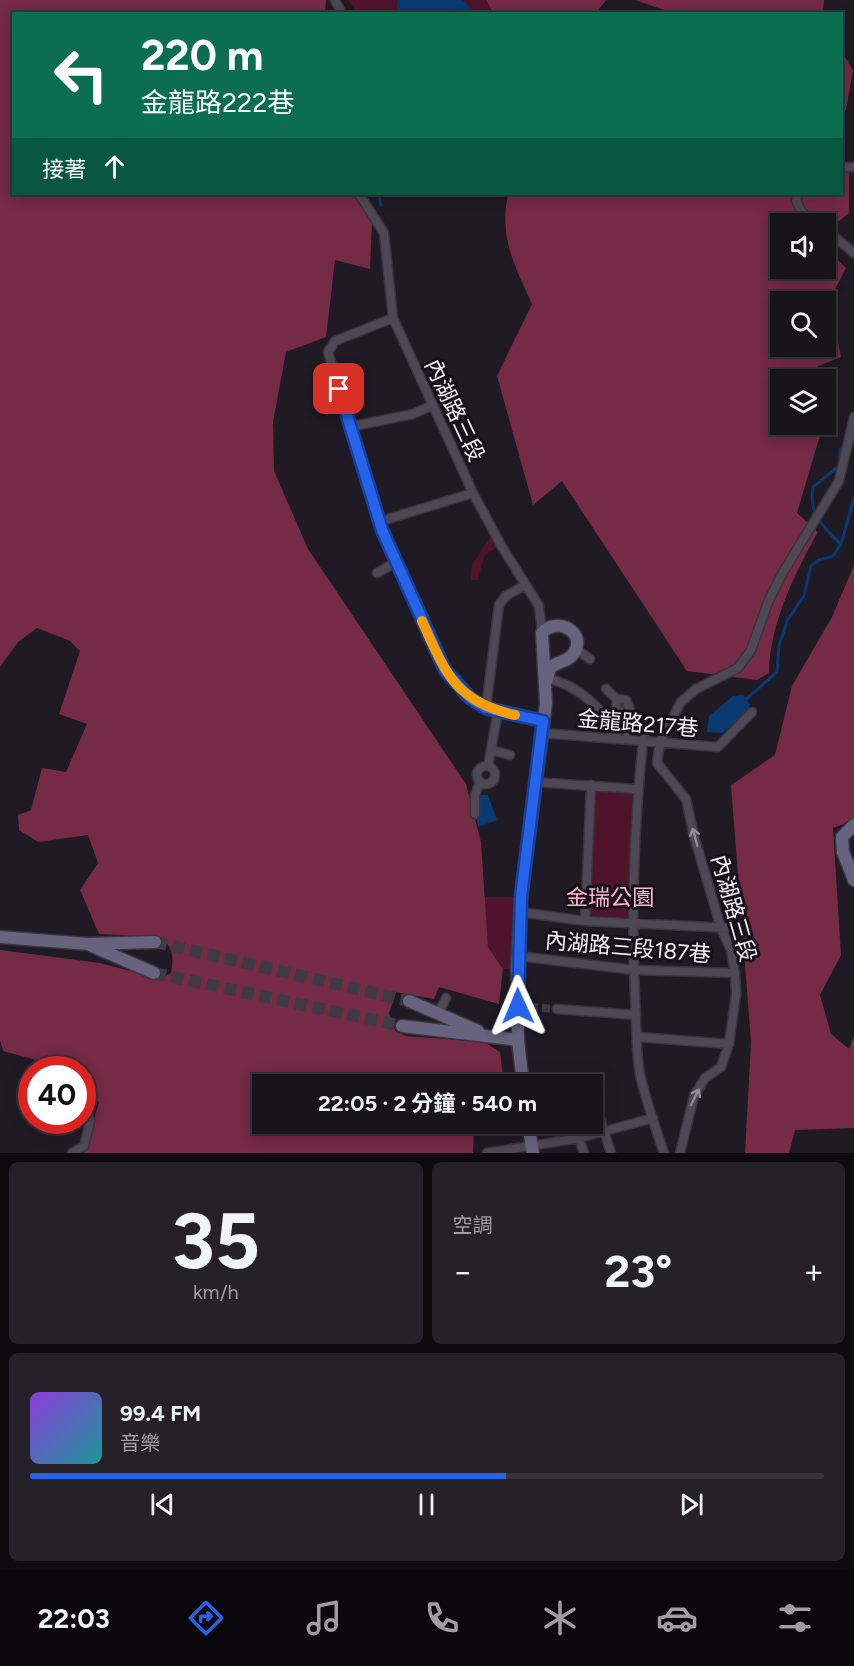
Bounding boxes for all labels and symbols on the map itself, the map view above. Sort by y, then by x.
street label: 內湖路三段 [419,355,490,466]
pin [313,363,364,414]
street label: 金龍路217巷 [576,705,700,742]
one-way arrow [688,828,700,847]
street label: 內湖路三段 [705,852,762,965]
park label: 金瑞公園 [566,884,654,911]
street label: 內湖路三段187巷 [544,927,712,968]
position arrow [486,974,550,1038]
speed limit sign: 40 [18,1056,96,1134]
one-way arrow [689,1088,701,1106]

